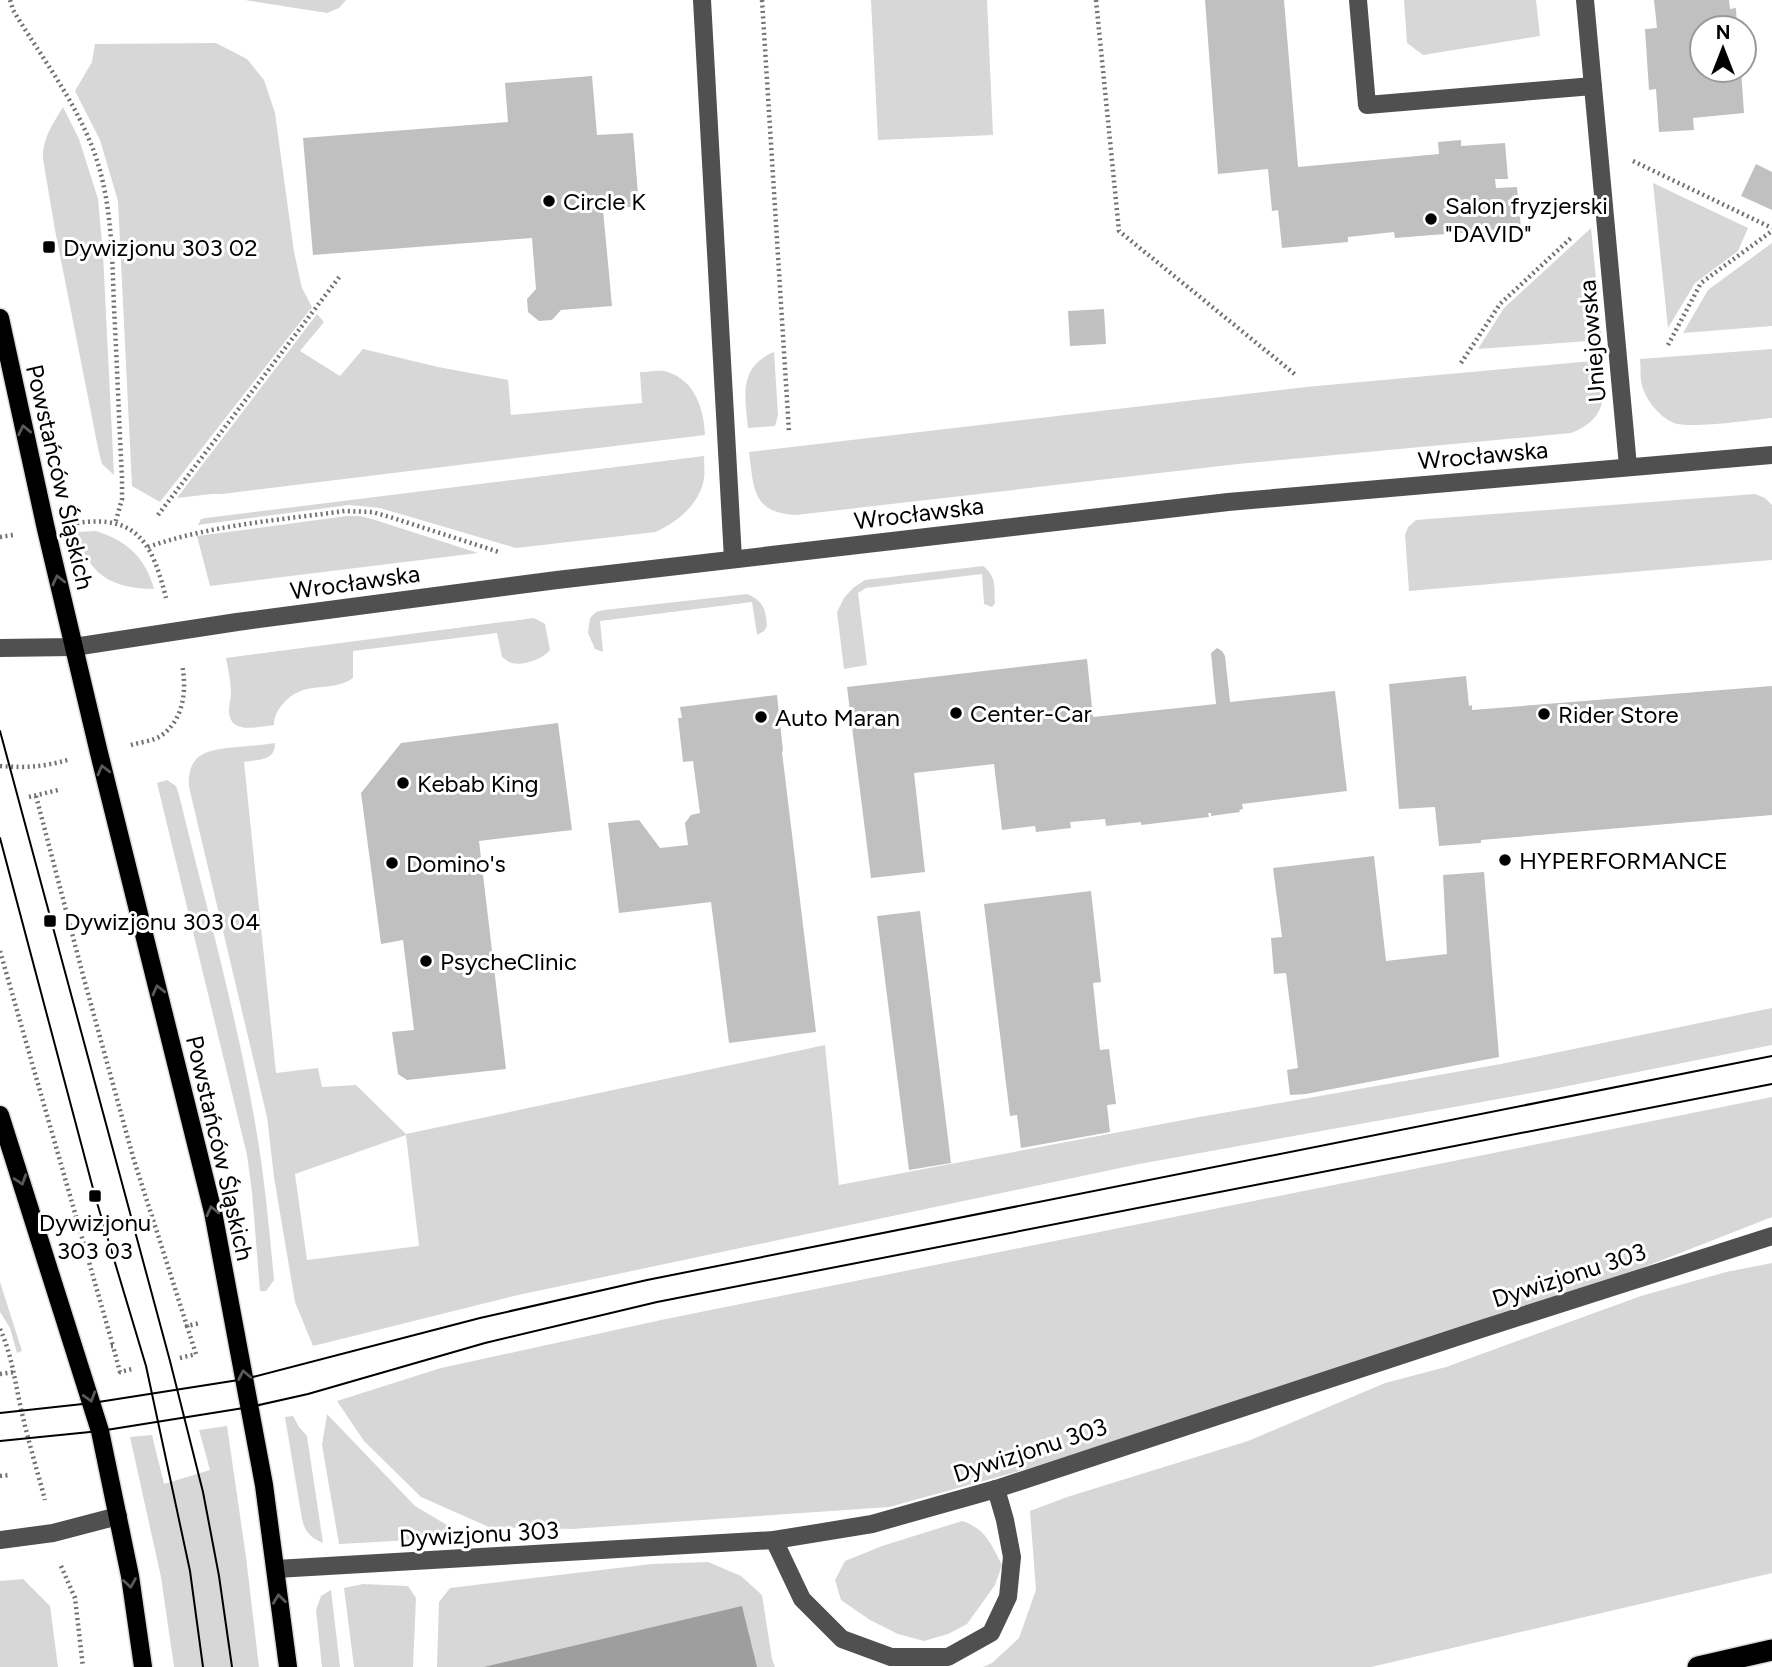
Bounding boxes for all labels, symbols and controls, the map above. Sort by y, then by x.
north arrow [1688,14,1758,84]
text: N [1716,21,1730,44]
place label: Circle K [563,187,646,216]
place label: Salon fryzjerski "DAVID" [1445,191,1608,248]
marker: Circle K [541,193,557,209]
marker: Salon fryzjerski "DAVID" [1423,211,1439,227]
place label: Dywizjonu 303 02 [63,233,258,262]
marker: Dywizjonu 303 02 [41,239,57,255]
street label: Uniejowska [1572,279,1612,403]
street label: Powstańców Śląskich [20,362,100,592]
one-way arrow [18,424,33,436]
street label: Wrocławska [1417,435,1549,475]
street label: Wrocławska [853,491,985,535]
street label: Wrocławska [288,559,422,605]
one-way arrow [52,574,66,586]
place label: Center-Car [970,699,1092,728]
place label: Rider Store [1558,700,1679,729]
place label: Auto Maran [775,703,900,732]
marker: Center-Car [948,705,964,721]
marker: Rider Store [1536,706,1552,722]
marker: Auto Maran [753,709,769,725]
one-way arrow [97,764,111,776]
place label: Kebab King [417,769,539,798]
marker: Kebab King [395,775,411,791]
place label: HYPERFORMANCE [1519,846,1728,875]
place label: Domino's [406,849,506,878]
marker: HYPERFORMANCE [1497,852,1513,868]
marker: Domino's [384,855,400,871]
place label: Dywizjonu 303 04 [64,907,260,936]
marker: Dywizjonu 303 04 [42,913,58,929]
place label: PsycheClinic [440,947,577,976]
marker: PsycheClinic [418,953,434,969]
one-way arrow [152,984,166,996]
street label: Powstańców Śląskich [180,1033,260,1263]
one-way arrow [12,1174,27,1186]
marker: Dywizjonu 303 03 [87,1188,103,1204]
one-way arrow [206,1205,221,1217]
place label: Dywizjonu 303 03 [39,1208,151,1265]
street label: Dywizjonu 303 [1488,1237,1650,1313]
one-way arrow [237,1369,252,1381]
one-way arrow [81,1390,96,1402]
street label: Dywizjonu 303 [949,1412,1111,1488]
street label: Dywizjonu 303 [398,1515,560,1553]
one-way arrow [122,1577,137,1589]
one-way arrow [272,1593,287,1605]

